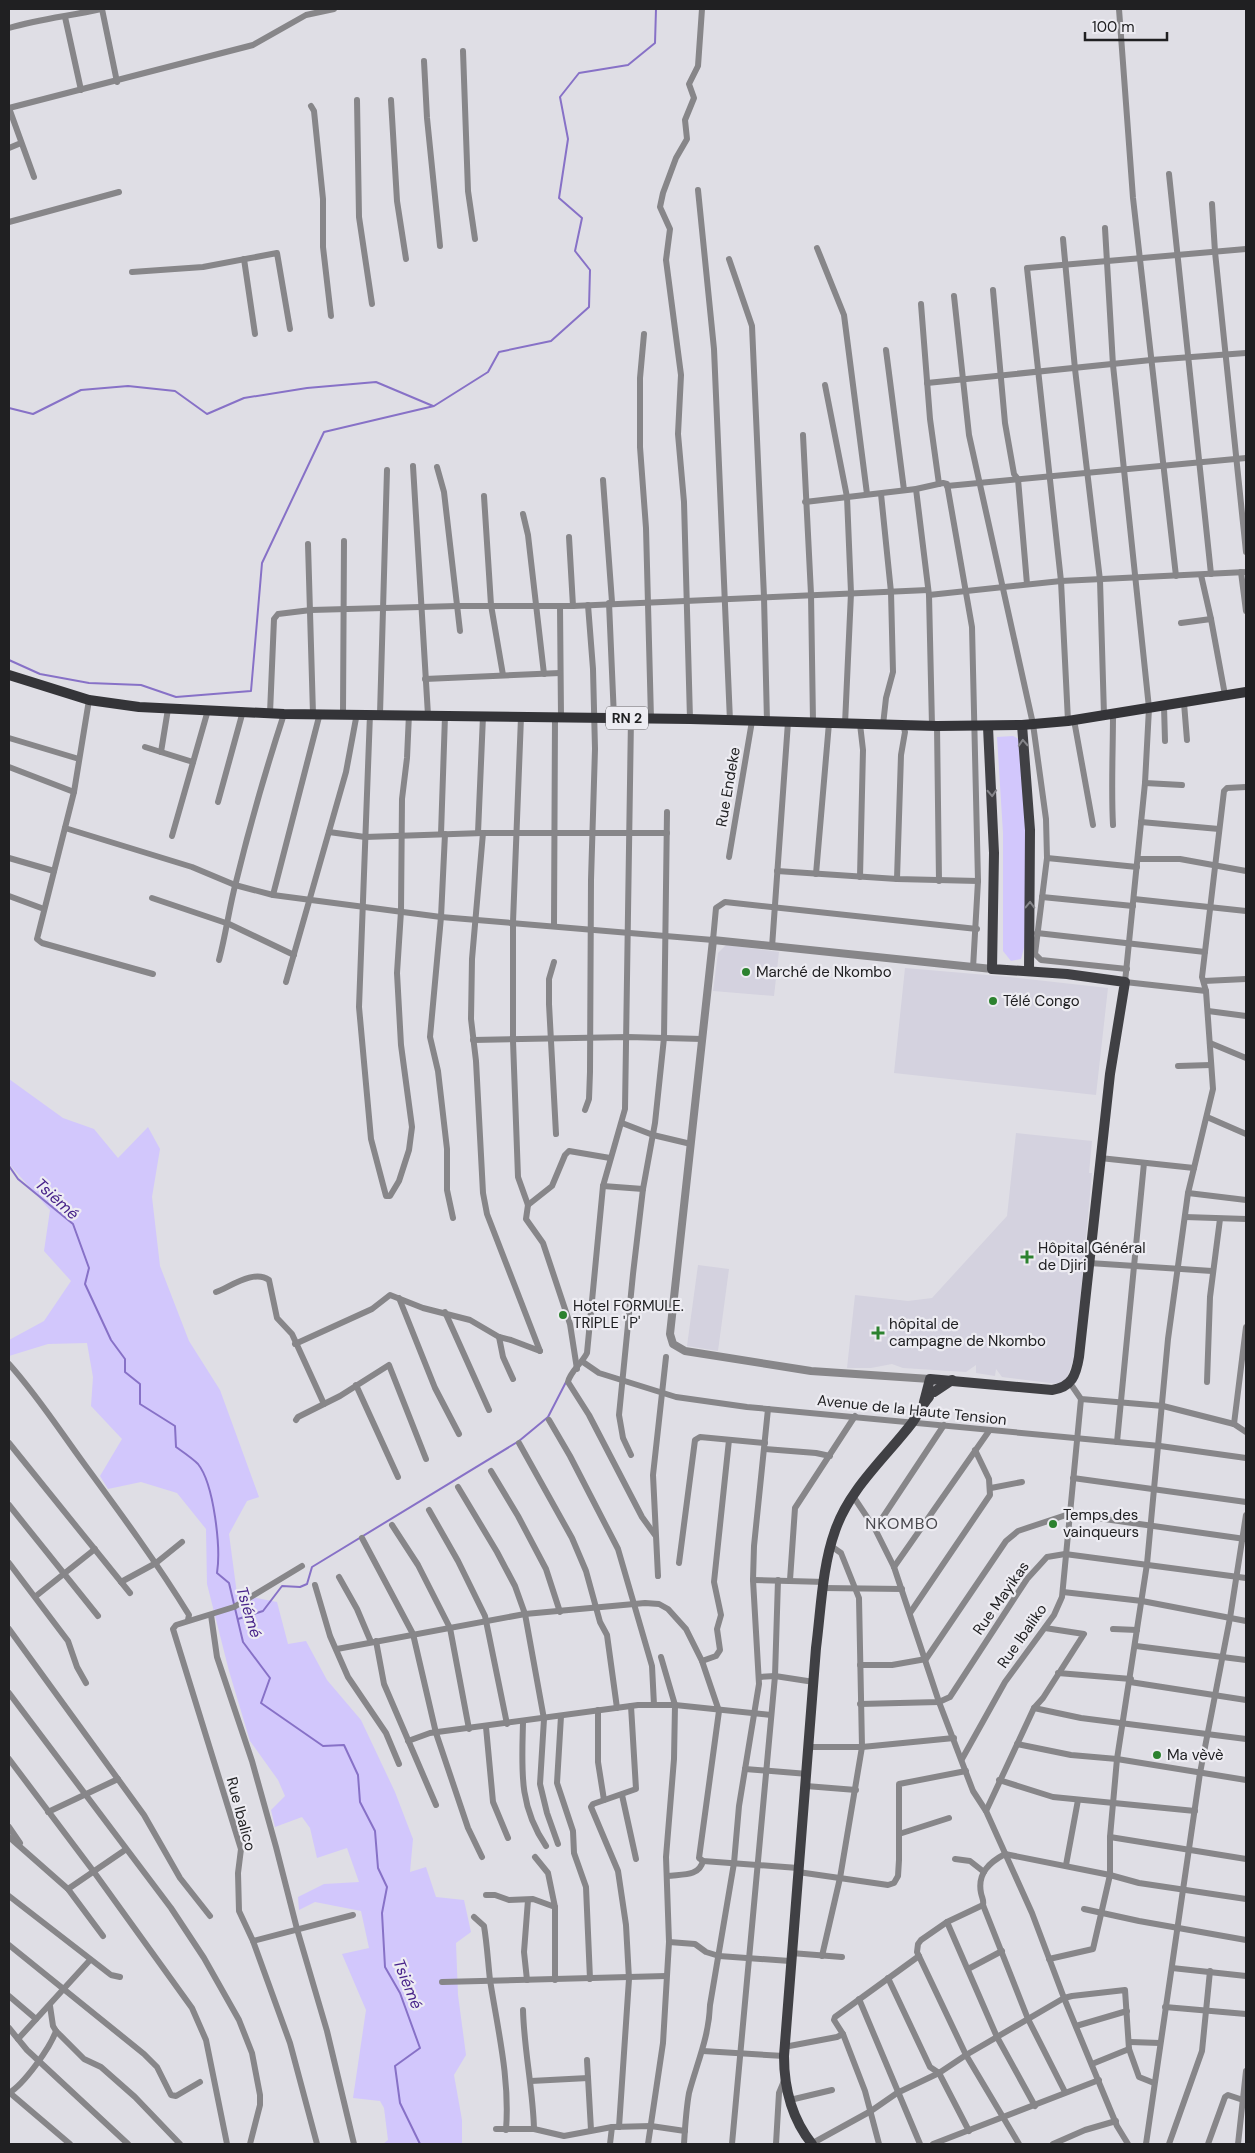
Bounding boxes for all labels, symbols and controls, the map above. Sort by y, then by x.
scale bar [1085,10,1168,42]
text: 100 m [1092,17,1135,37]
road number: RN 2 [606,706,648,730]
one-way arrow [1018,739,1028,746]
street label: Rue Endeke [711,746,745,828]
one-way arrow [987,789,998,797]
one-way arrow [1025,901,1035,908]
place label: Marché de Nkombo [756,962,892,982]
marker: Marché de Nkombo [740,966,752,978]
place label: Télé Congo [1003,991,1080,1011]
marker: Télé Congo [987,995,999,1007]
water label: Tsiémé [31,1174,83,1224]
place label: Hôpital Général de Djiri [1038,1238,1146,1275]
marker: Hôpital Général de Djiri [1020,1250,1034,1264]
place label: Hotel FORMULE. TRIPLE ' P' [573,1296,684,1333]
marker: Hotel FORMULE. TRIPLE ' P' [557,1309,569,1321]
place label: hôpital de campagne de Nkombo [889,1314,1046,1351]
marker: hôpital de campagne de Nkombo [871,1326,885,1340]
street label: Avenue de la Haute Tension [816,1390,1008,1430]
place label: Temps des vainqueurs [1063,1505,1139,1542]
district label: NKOMBO [865,1513,939,1534]
marker: Temps des vainqueurs [1047,1518,1059,1530]
street label: Rue Mayikas [968,1557,1034,1639]
water label: Tsiémé [231,1584,267,1640]
street label: Rue Ibaliko [993,1600,1051,1672]
place label: Ma vèvè [1167,1745,1224,1765]
marker: Ma vèvè [1151,1749,1163,1761]
street label: Rue Ibalico [222,1775,260,1853]
water label: Tsiémé [388,1956,428,2012]

